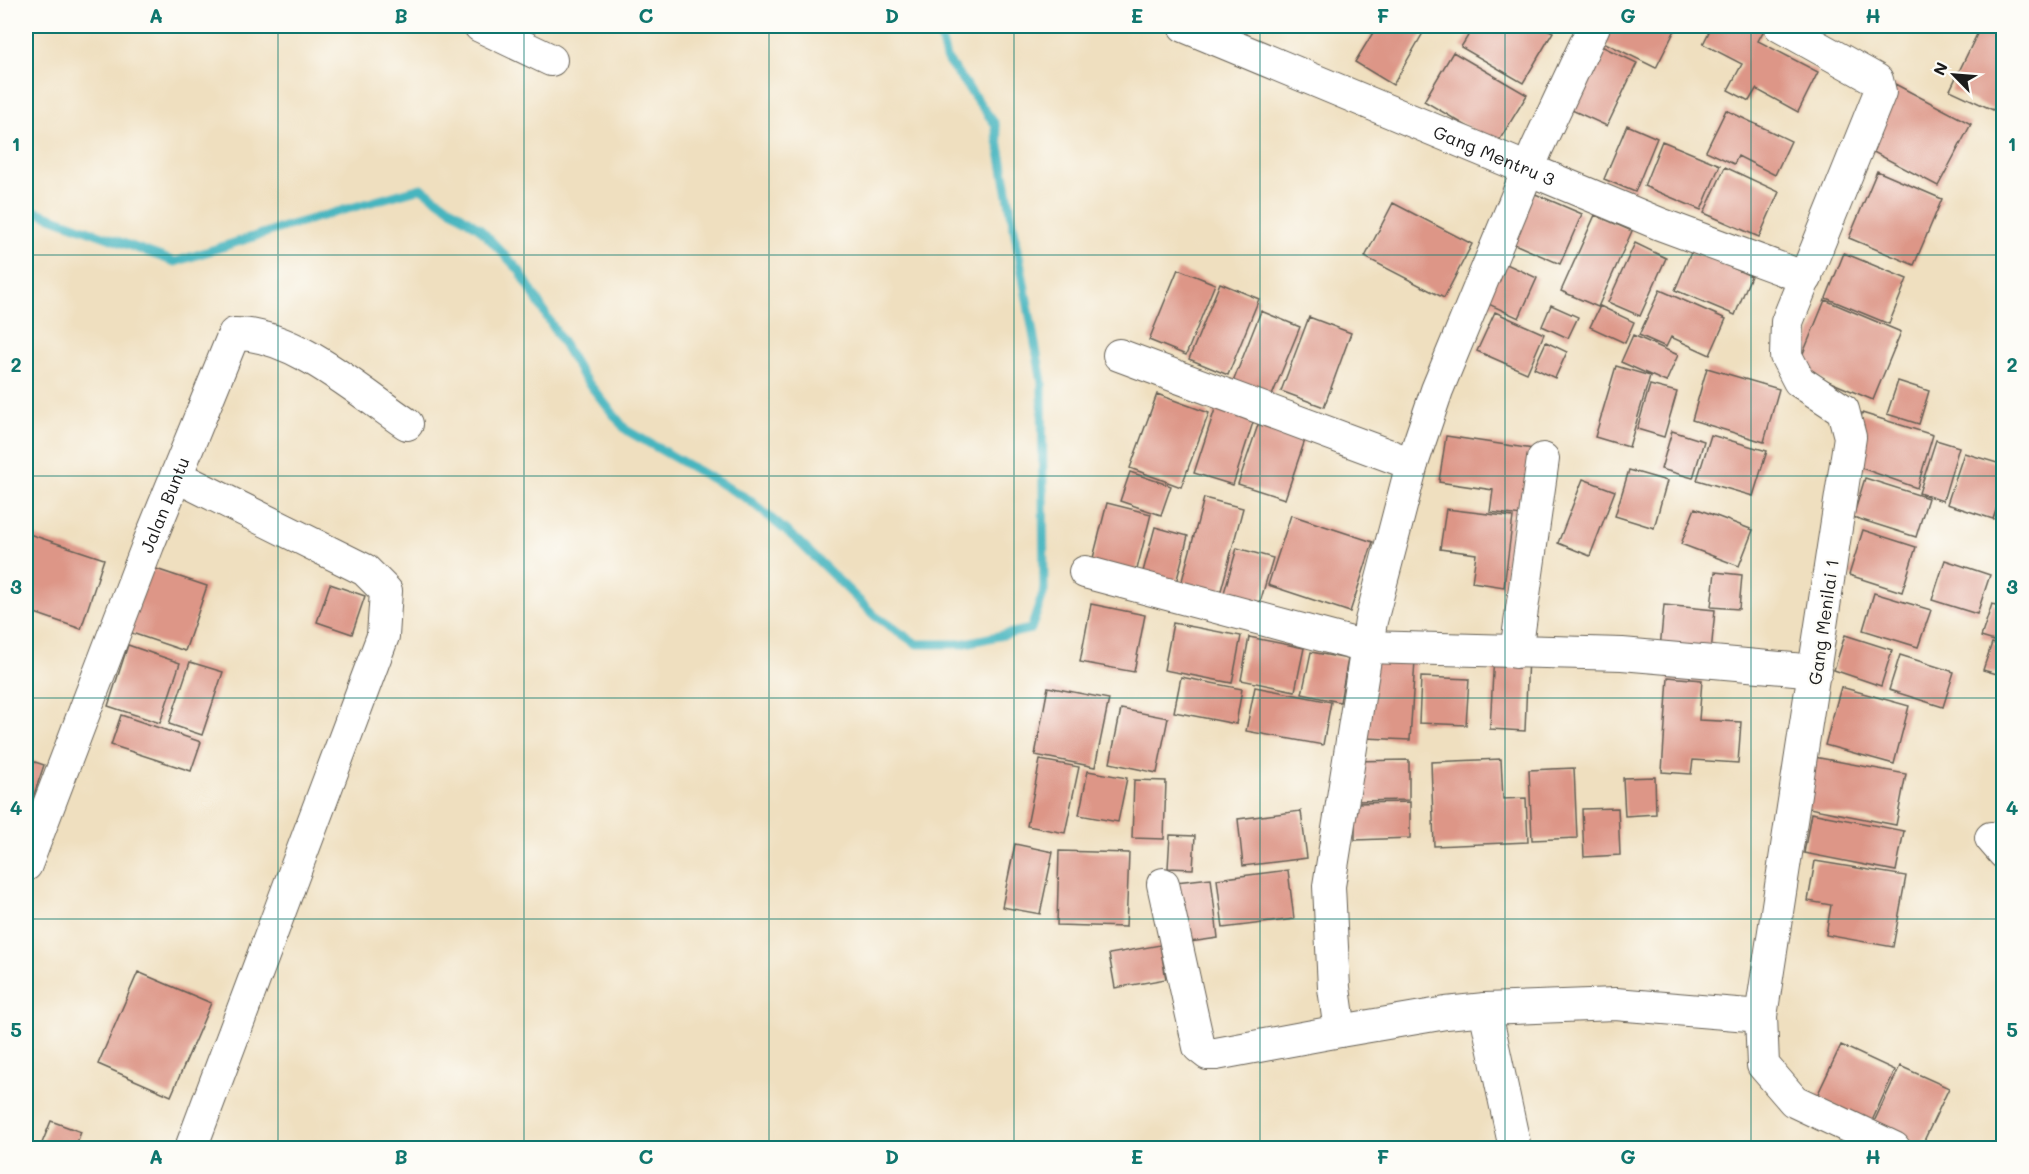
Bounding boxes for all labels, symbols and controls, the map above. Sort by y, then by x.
text: A [149,2,163,28]
text: B [394,2,408,28]
text: C [639,2,654,28]
text: D [885,2,899,28]
text: E [1131,2,1143,28]
text: F [1377,2,1390,28]
text: G [1620,2,1636,28]
text: H [1865,2,1881,28]
north arrow [1924,45,1984,105]
text: N [1928,59,1952,78]
street label: Gang Mentru 3 [1430,119,1559,191]
text: 1 [12,130,20,156]
text: 1 [2008,130,2016,156]
text: 2 [10,351,22,377]
text: 2 [2006,351,2018,377]
street label: Jalan Buntu [134,453,195,556]
street label: Gang Menilai 1 [1802,558,1844,686]
text: 3 [10,573,22,599]
text: 3 [2006,573,2018,599]
text: 4 [10,794,23,820]
text: 4 [2006,794,2019,820]
text: 5 [10,1016,22,1042]
text: 5 [2006,1016,2018,1042]
text: A [149,1143,163,1169]
text: B [394,1143,408,1169]
text: C [639,1143,654,1169]
text: D [885,1143,899,1169]
text: E [1131,1143,1143,1169]
text: F [1377,1143,1390,1169]
text: G [1620,1143,1636,1169]
text: H [1865,1143,1881,1169]

